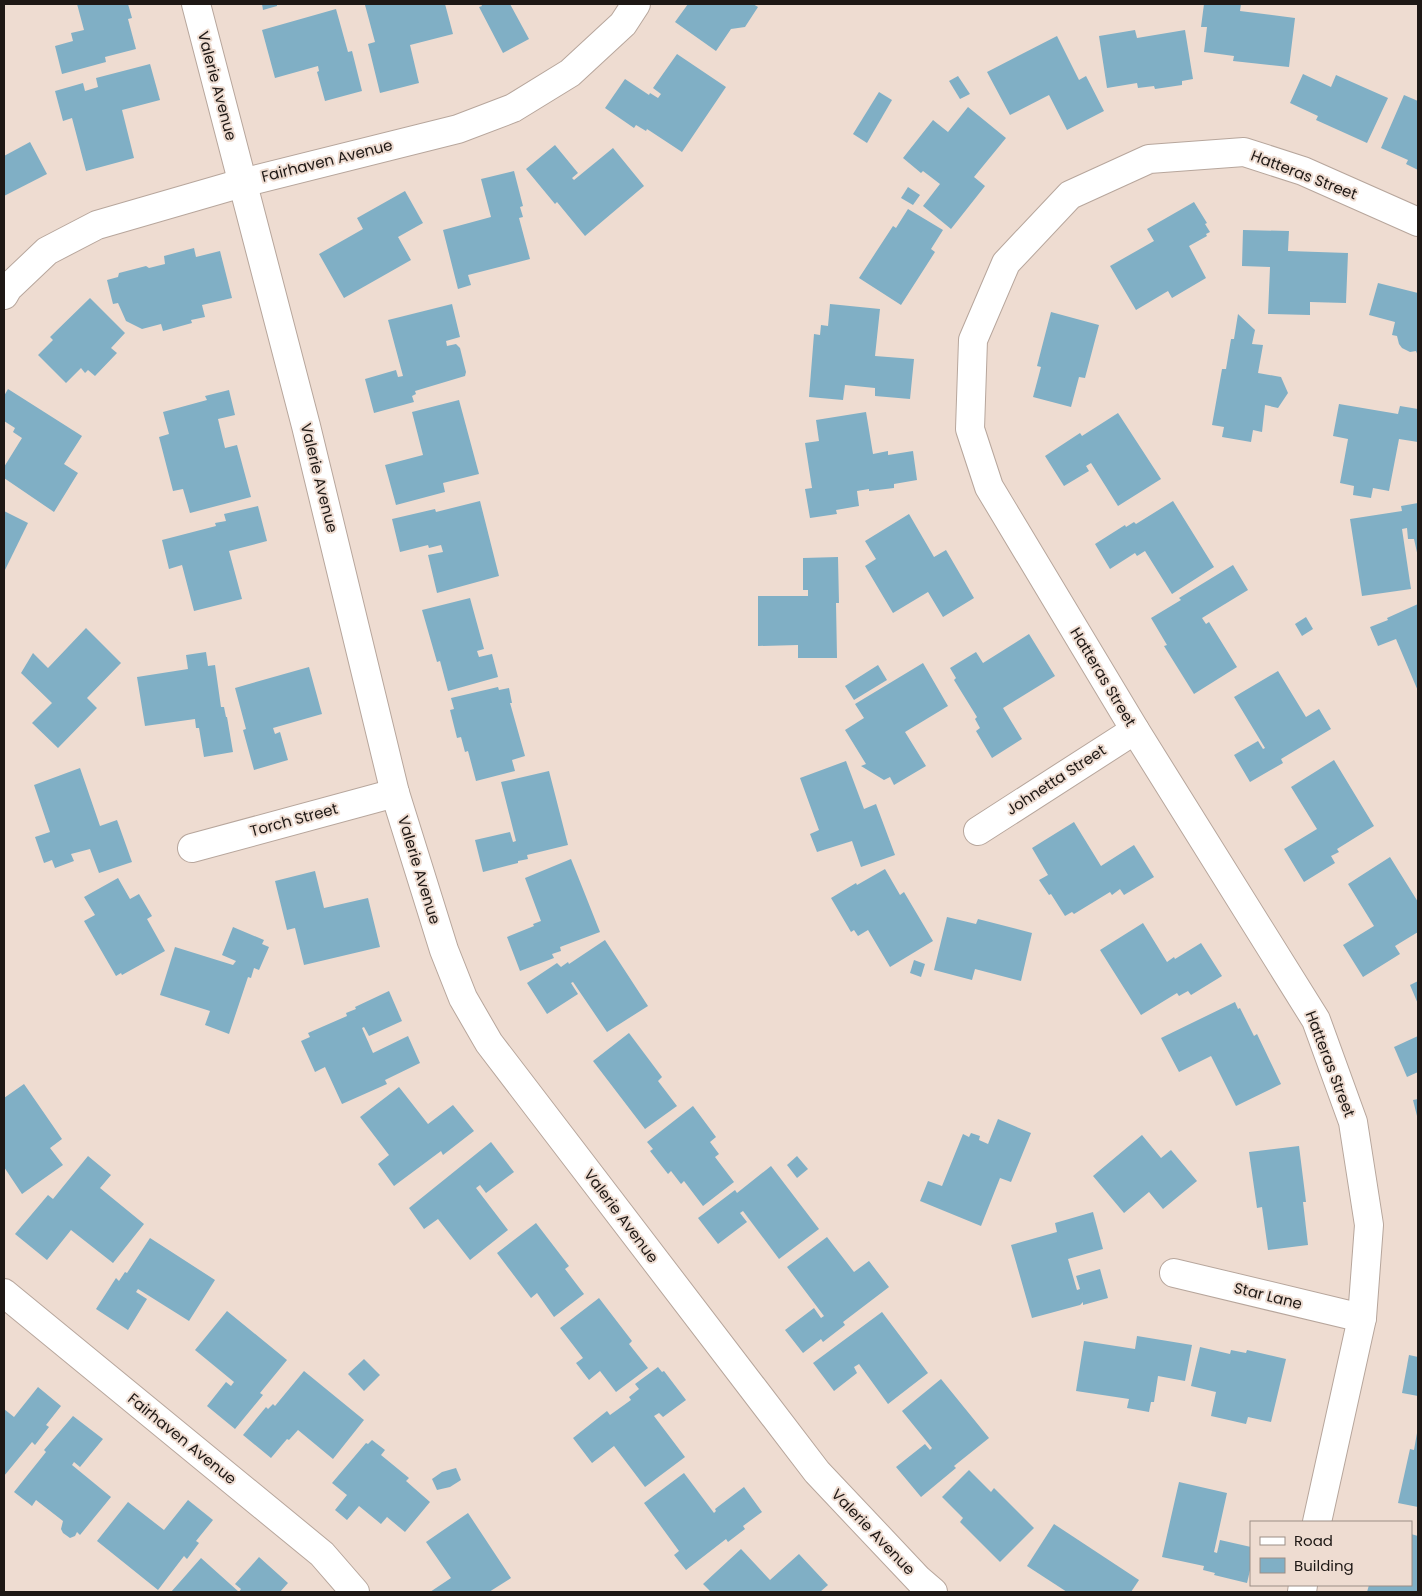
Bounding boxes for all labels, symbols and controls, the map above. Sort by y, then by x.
street label: Valerie Avenue [193,29,242,143]
street label: Fairhaven Avenue [259,134,395,187]
street label: Hatteras Street [1248,145,1360,204]
street label: Valerie Avenue [296,421,343,535]
street label: Hatteras Street [1066,623,1141,730]
street label: Johnetta Street [1002,739,1110,820]
street label: Torch Street [248,798,340,841]
street label: Valerie Avenue [393,813,446,927]
street label: Hatteras Street [1301,1008,1360,1120]
street label: Valerie Avenue [579,1165,664,1267]
street label: Star Lane [1232,1277,1304,1314]
street label: Fairhaven Avenue [123,1388,241,1489]
street label: Valerie Avenue [827,1484,920,1579]
legend [1250,1521,1412,1586]
text: Road [1294,1530,1333,1551]
text: Building [1294,1555,1354,1576]

